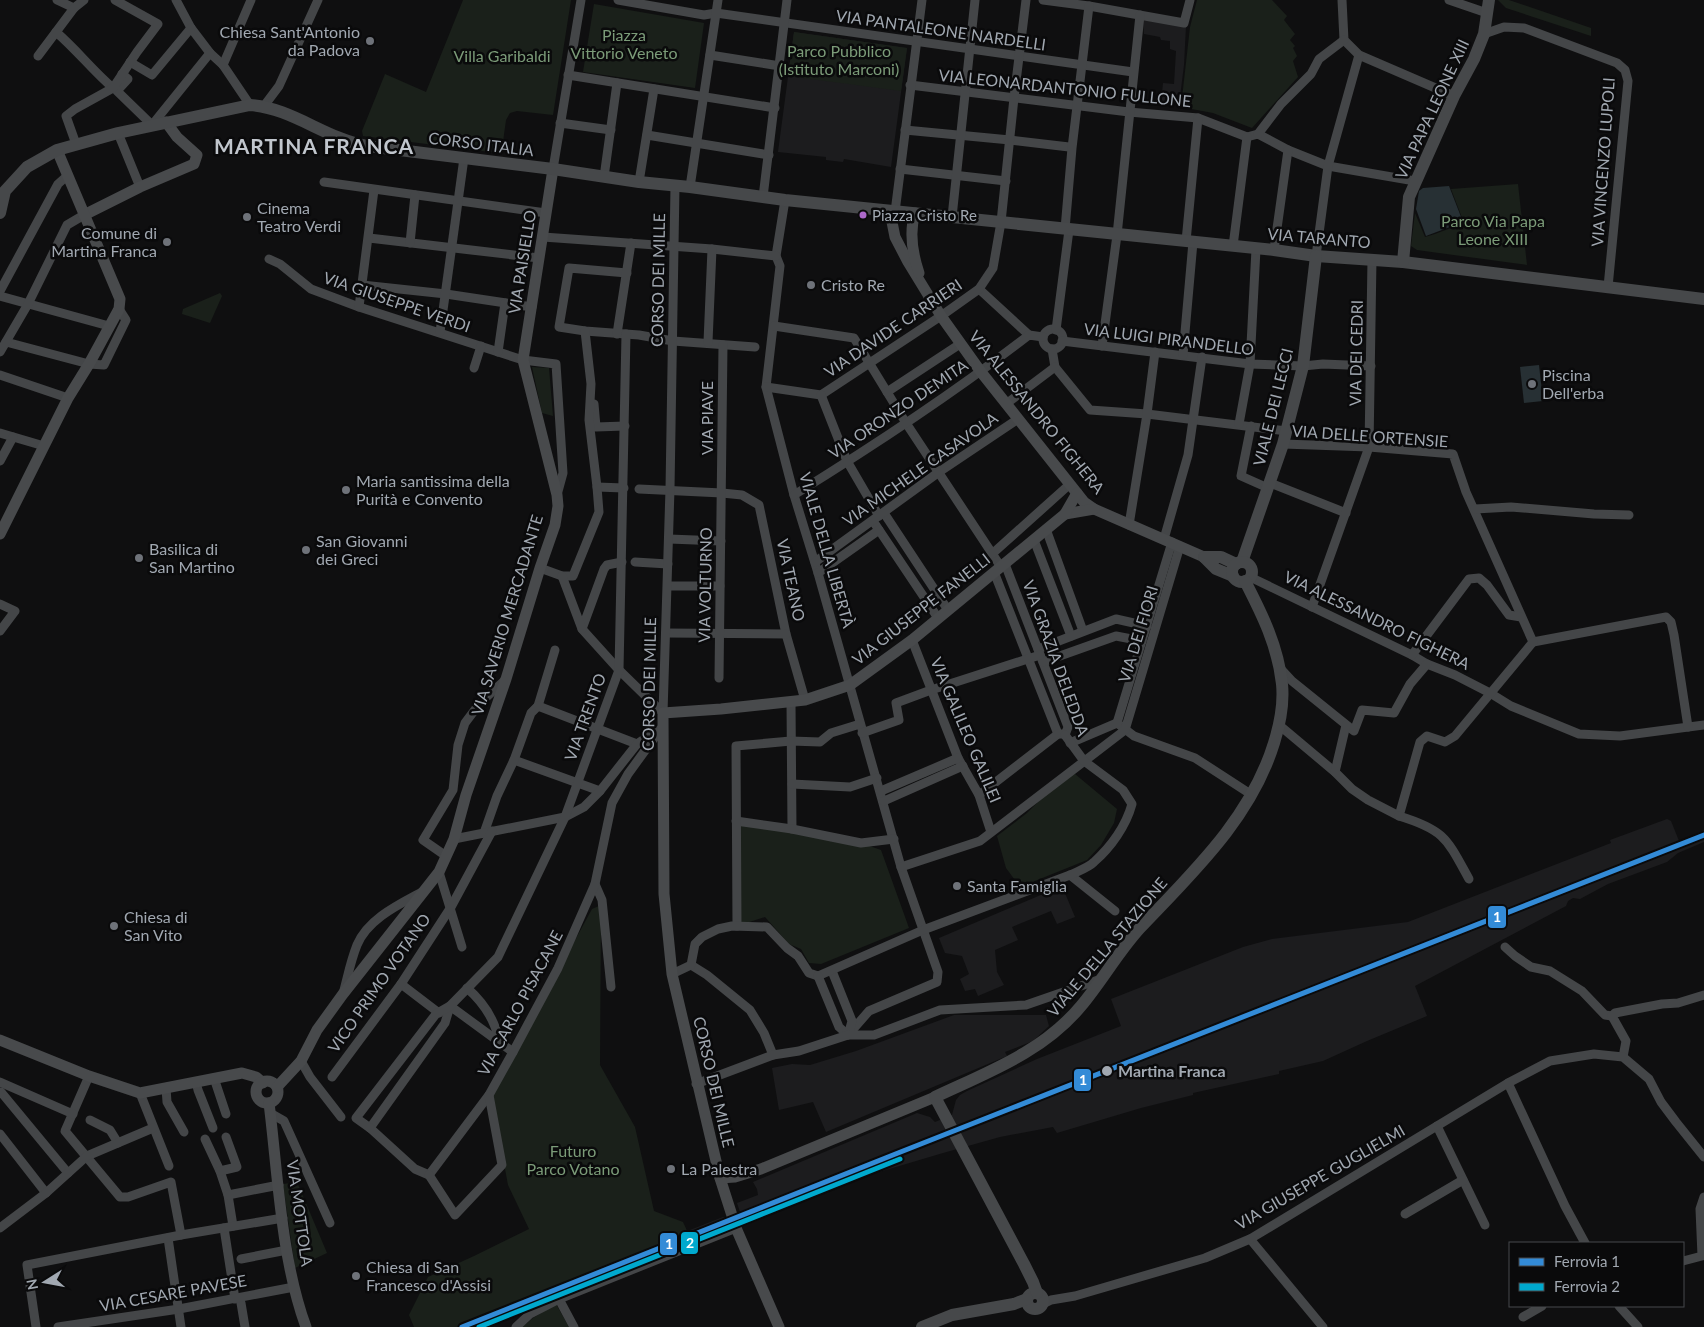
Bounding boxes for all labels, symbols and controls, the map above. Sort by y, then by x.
street label: VIA PANTALEONE NARDELLI [835,5,1047,54]
place label: Chiesa Sant'Antonio da Padova [219,22,360,59]
park label: Piazza Vittorio Veneto [570,25,678,62]
marker: Chiesa Sant'Antonio da Padova [364,35,376,47]
street label: VIA PAPA LEONE XIII [1391,36,1472,182]
park label: Parco Pubblico (Istituto Marconi) [779,41,899,78]
park label: Villa Garibaldi [453,46,551,65]
street label: VIA LEONARDANTONIO FULLONE [938,65,1192,110]
street label: VIA VINCENZO LUPOLI [1587,77,1618,247]
street label: CORSO ITALIA [427,128,535,159]
district label: MARTINA FRANCA [214,133,414,158]
place label: Cinema Teatro Verdi [257,198,341,235]
place label: Piazza Cristo Re [872,206,977,224]
street label: VIA PAISIELLO [504,208,539,315]
marker: Piazza Cristo Re [858,210,868,220]
marker: Cinema Teatro Verdi [241,211,253,223]
park label: Parco Via Papa Leone XIII [1441,211,1545,248]
street label: CORSO DEI MILLE [647,213,668,347]
place label: Comune di Martina Franca [51,223,157,260]
street label: VIA TARANTO [1267,224,1371,251]
marker: Comune di Martina Franca [161,236,173,248]
street label: VIA GIUSEPPE VERDI [321,267,473,336]
street label: VIA DAVIDE CARRIERI [820,274,965,381]
place label: Cristo Re [821,275,885,294]
marker: Cristo Re [805,279,817,291]
street label: VIA DEI CEDRI [1345,300,1366,406]
street label: VIA LUIGI PIRANDELLO [1083,319,1255,358]
street label: VIA ALESSANDRO FIGHERA [966,326,1109,497]
street label: VIALE DEI LECCI [1249,346,1296,468]
street label: VIA ORONZO DEMITA [825,355,971,462]
place label: Piscina Dell'erba [1542,365,1604,402]
marker: Piscina Dell'erba [1526,378,1538,390]
street label: VIA PIAVE [697,381,716,455]
street label: VIA MICHELE CASAVOLA [838,408,1001,529]
street label: VIA DELLE ORTENSIE [1291,421,1449,450]
street label: VIALE DELLA LIBERTÀ [796,470,859,630]
place label: Maria santissima della Purità e Convento [356,471,510,508]
marker: Maria santissima della Purità e Convento [340,484,352,496]
street label: VIA SAVERIO MERCADANTE [467,512,546,717]
street label: VIA VOLTURNO [694,527,715,643]
place label: San Giovanni dei Greci [316,531,408,568]
street label: VIA TEANO [773,537,810,623]
place label: Basilica di San Martino [149,539,235,576]
marker: San Giovanni dei Greci [300,544,312,556]
street label: VIA GIUSEPPE FANELLI [848,549,993,668]
marker: Basilica di San Martino [133,552,145,564]
street label: VIA ALESSANDRO FIGHERA [1281,566,1473,673]
street label: VIA GRAZIA DELEDDA [1019,577,1094,739]
street label: VIA DEI FIORI [1114,583,1161,685]
street label: CORSO DEI MILLE [638,617,659,751]
street label: VIA GALILEO GALILEI [927,654,1006,805]
street label: VIA TRENTO [560,670,609,763]
street label: VIALE DELLA STAZIONE [1043,873,1171,1020]
place label: Santa Famiglia [967,876,1067,895]
marker: Santa Famiglia [951,880,963,892]
line badge: 1 [1487,905,1507,929]
place label: Chiesa di San Vito [124,907,188,944]
text: 1 [1493,908,1501,925]
street label: VICO PRIMO VOTANO [323,910,434,1056]
marker: Chiesa di San Vito [108,920,120,932]
street label: VIA CARLO PISACANE [473,927,566,1079]
street label: CORSO DEI MILLE [690,1015,739,1149]
place label: Martina Franca [1118,1061,1226,1080]
marker: Martina Franca [1100,1064,1114,1078]
line badge: 1 [1073,1068,1092,1092]
text: 1 [1079,1071,1087,1088]
street label: VIA GIUSEPPE GUGLIELMI [1232,1120,1408,1233]
park label: Futuro Parco Votano [526,1141,620,1178]
street label: VIA MOTTOLA [284,1159,317,1267]
place label: La Palestra [681,1159,757,1178]
marker: La Palestra [665,1163,677,1175]
line badge: 2 [680,1231,699,1255]
line badge: 1 [659,1232,678,1256]
text: 2 [686,1234,694,1251]
text: 1 [665,1235,673,1252]
legend [1509,1242,1684,1307]
text: Ferrovia 1 [1554,1252,1620,1270]
north arrow [20,1257,70,1307]
place label: Chiesa di San Francesco d'Assisi [366,1257,491,1294]
street label: VIA CESARE PAVESE [98,1270,248,1315]
marker: Chiesa di San Francesco d'Assisi [350,1270,362,1282]
text: Ferrovia 2 [1554,1277,1620,1295]
text: N [22,1278,41,1291]

